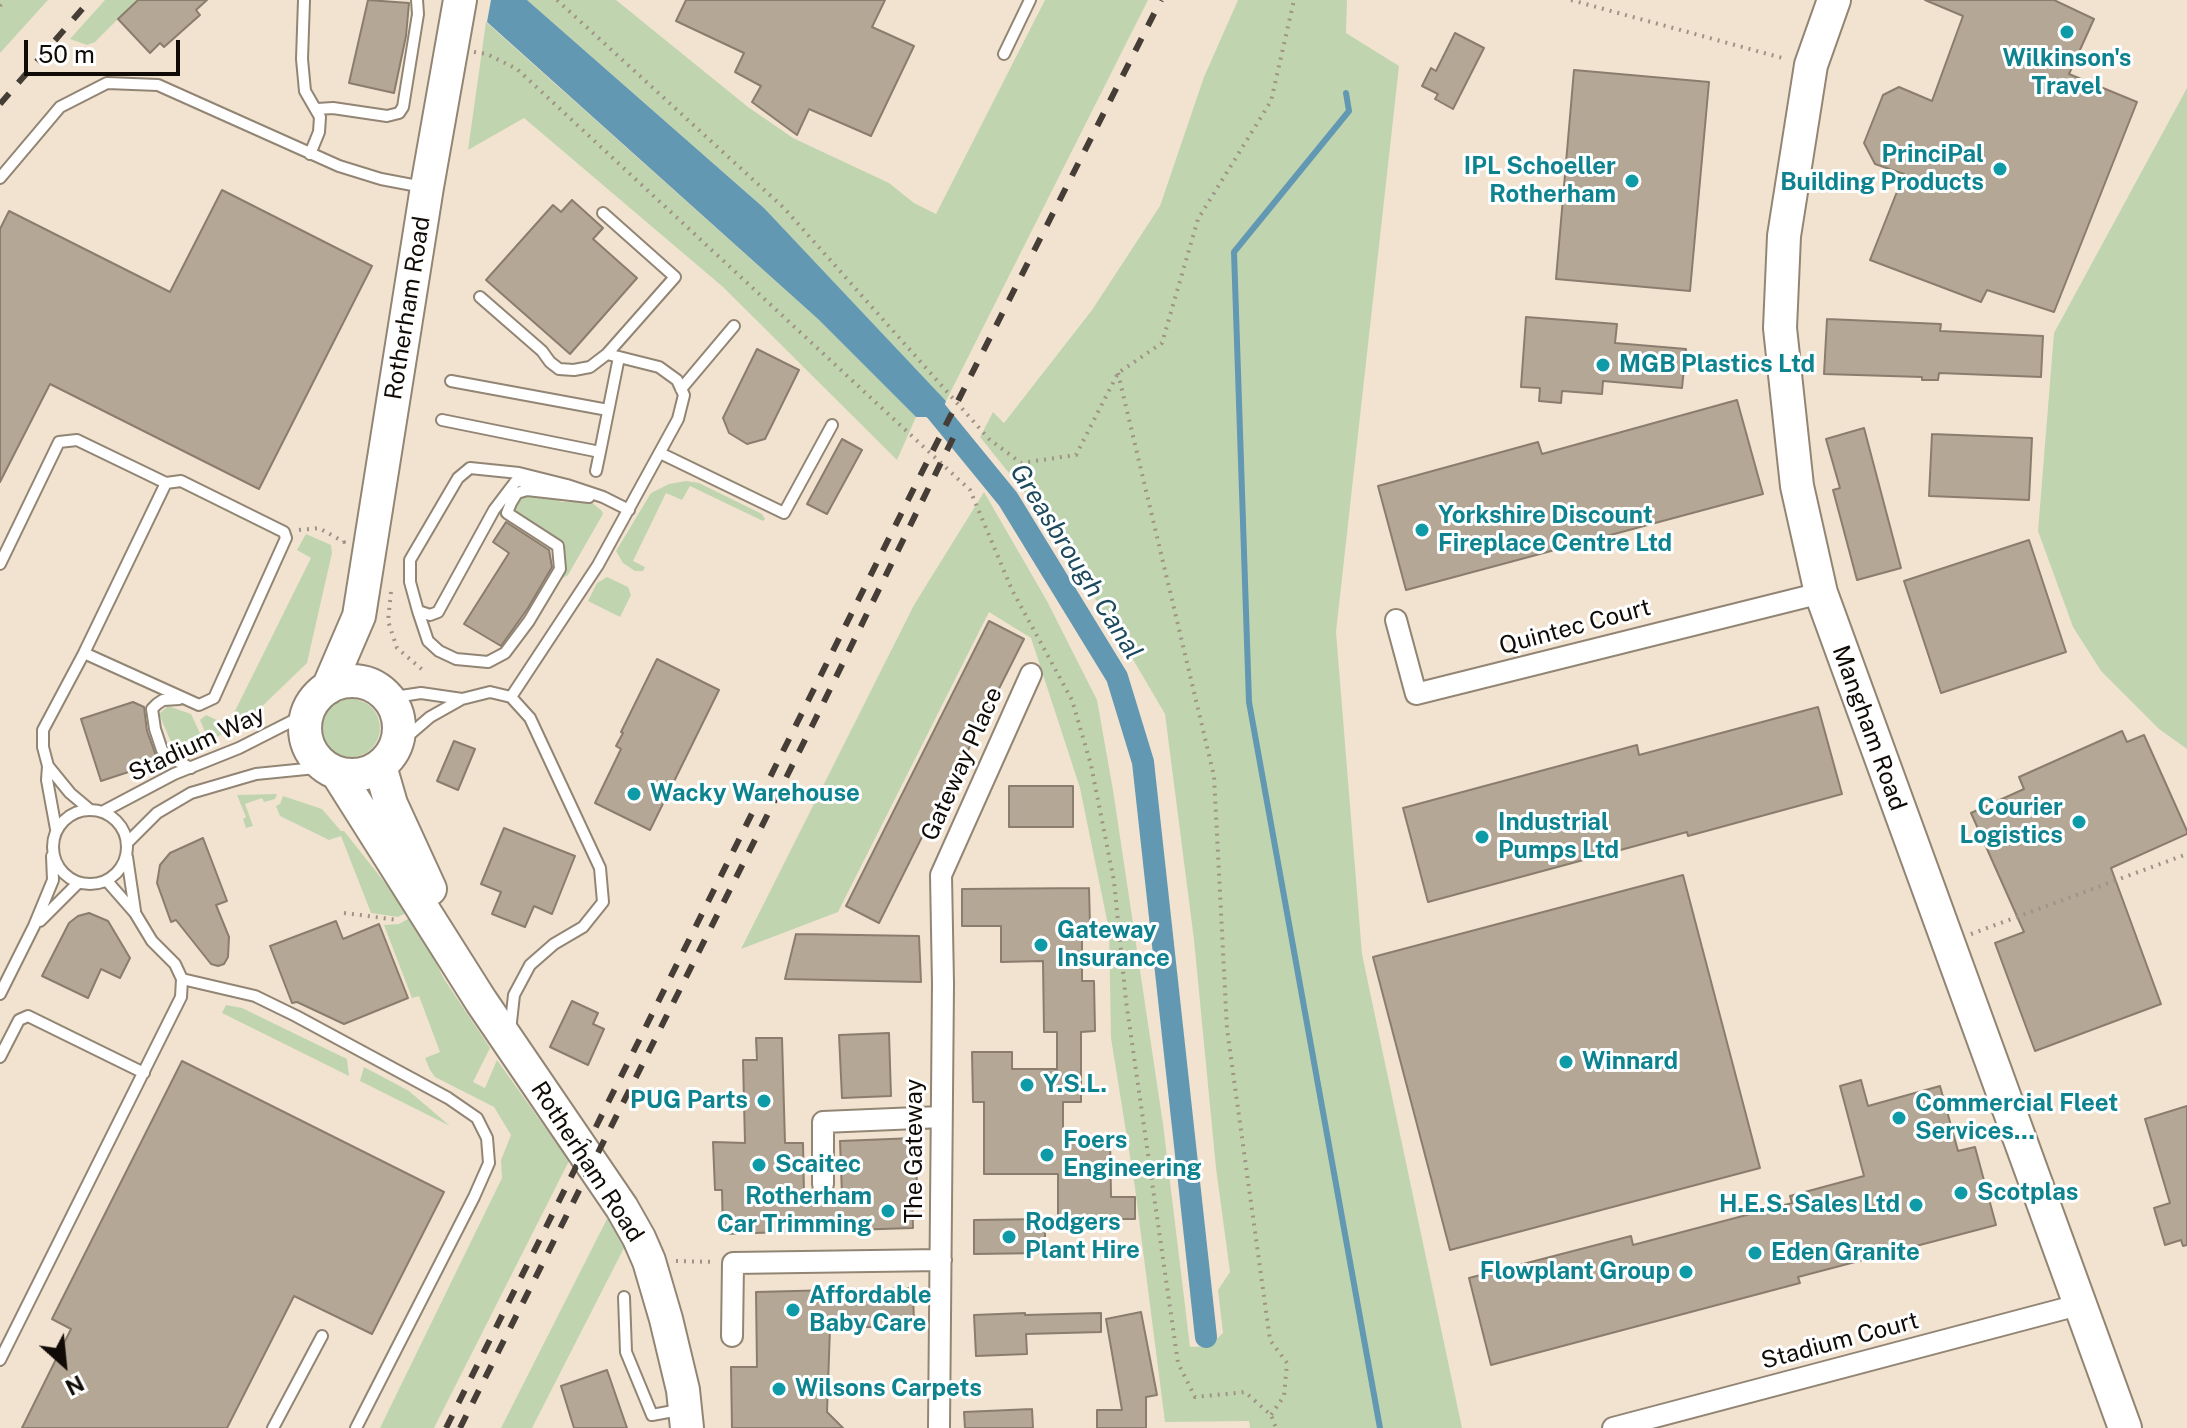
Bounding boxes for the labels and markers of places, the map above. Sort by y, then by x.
marker: Wilkinson's Travel [2058,23,2076,41]
place label: Wilkinson's Travel [2003,45,2131,101]
place label: PrinciPal Building Products [1780,141,1984,197]
place label: IPL Schoeller Rotherham [1464,153,1616,209]
marker: PrinciPal Building Products [1991,160,2009,178]
marker: IPL Schoeller Rotherham [1623,172,1641,190]
place label: MGB Plastics Ltd [1619,351,1815,379]
marker: MGB Plastics Ltd [1594,356,1612,374]
place label: Yorkshire Discount Fireplace Centre Ltd [1438,502,1672,558]
marker: Yorkshire Discount Fireplace Centre Ltd [1413,521,1431,539]
place label: Wacky Warehouse [650,780,860,808]
marker: Wacky Warehouse [625,785,643,803]
place label: Courier Logistics [1960,794,2063,850]
place label: Industrial Pumps Ltd [1498,809,1619,865]
marker: Courier Logistics [2070,813,2088,831]
marker: Industrial Pumps Ltd [1473,828,1491,846]
place label: Gateway Insurance [1057,917,1170,973]
marker: Gateway Insurance [1032,936,1050,954]
place label: Winnard [1582,1048,1678,1076]
marker: Winnard [1557,1053,1575,1071]
place label: Y.S.L. [1043,1071,1107,1099]
marker: Y.S.L. [1018,1076,1036,1094]
place label: PUG Parts [630,1087,748,1115]
place label: Commercial Fleet Services... [1915,1090,2118,1146]
marker: PUG Parts [755,1092,773,1110]
marker: Commercial Fleet Services... [1890,1109,1908,1127]
place label: Foers Engineering [1063,1127,1201,1183]
marker: Foers Engineering [1038,1146,1056,1164]
place label: Scaitec [775,1151,861,1179]
marker: Scaitec [750,1156,768,1174]
place label: Scotplas [1977,1179,2078,1207]
place label: Rotherham Car Trimming [717,1183,872,1239]
marker: Scotplas [1952,1184,1970,1202]
place label: H.E.S. Sales Ltd [1719,1191,1900,1219]
marker: H.E.S. Sales Ltd [1907,1196,1925,1214]
marker: Rotherham Car Trimming [879,1202,897,1220]
place label: Rodgers Plant Hire [1025,1209,1140,1265]
marker: Rodgers Plant Hire [1000,1228,1018,1246]
place label: Eden Granite [1771,1239,1920,1267]
marker: Eden Granite [1746,1244,1764,1262]
place label: Flowplant Group [1480,1258,1670,1286]
marker: Flowplant Group [1677,1263,1695,1281]
place label: Affordable Baby Care [809,1282,932,1338]
marker: Affordable Baby Care [784,1301,802,1319]
place label: Wilsons Carpets [795,1375,982,1403]
marker: Wilsons Carpets [770,1380,788,1398]

